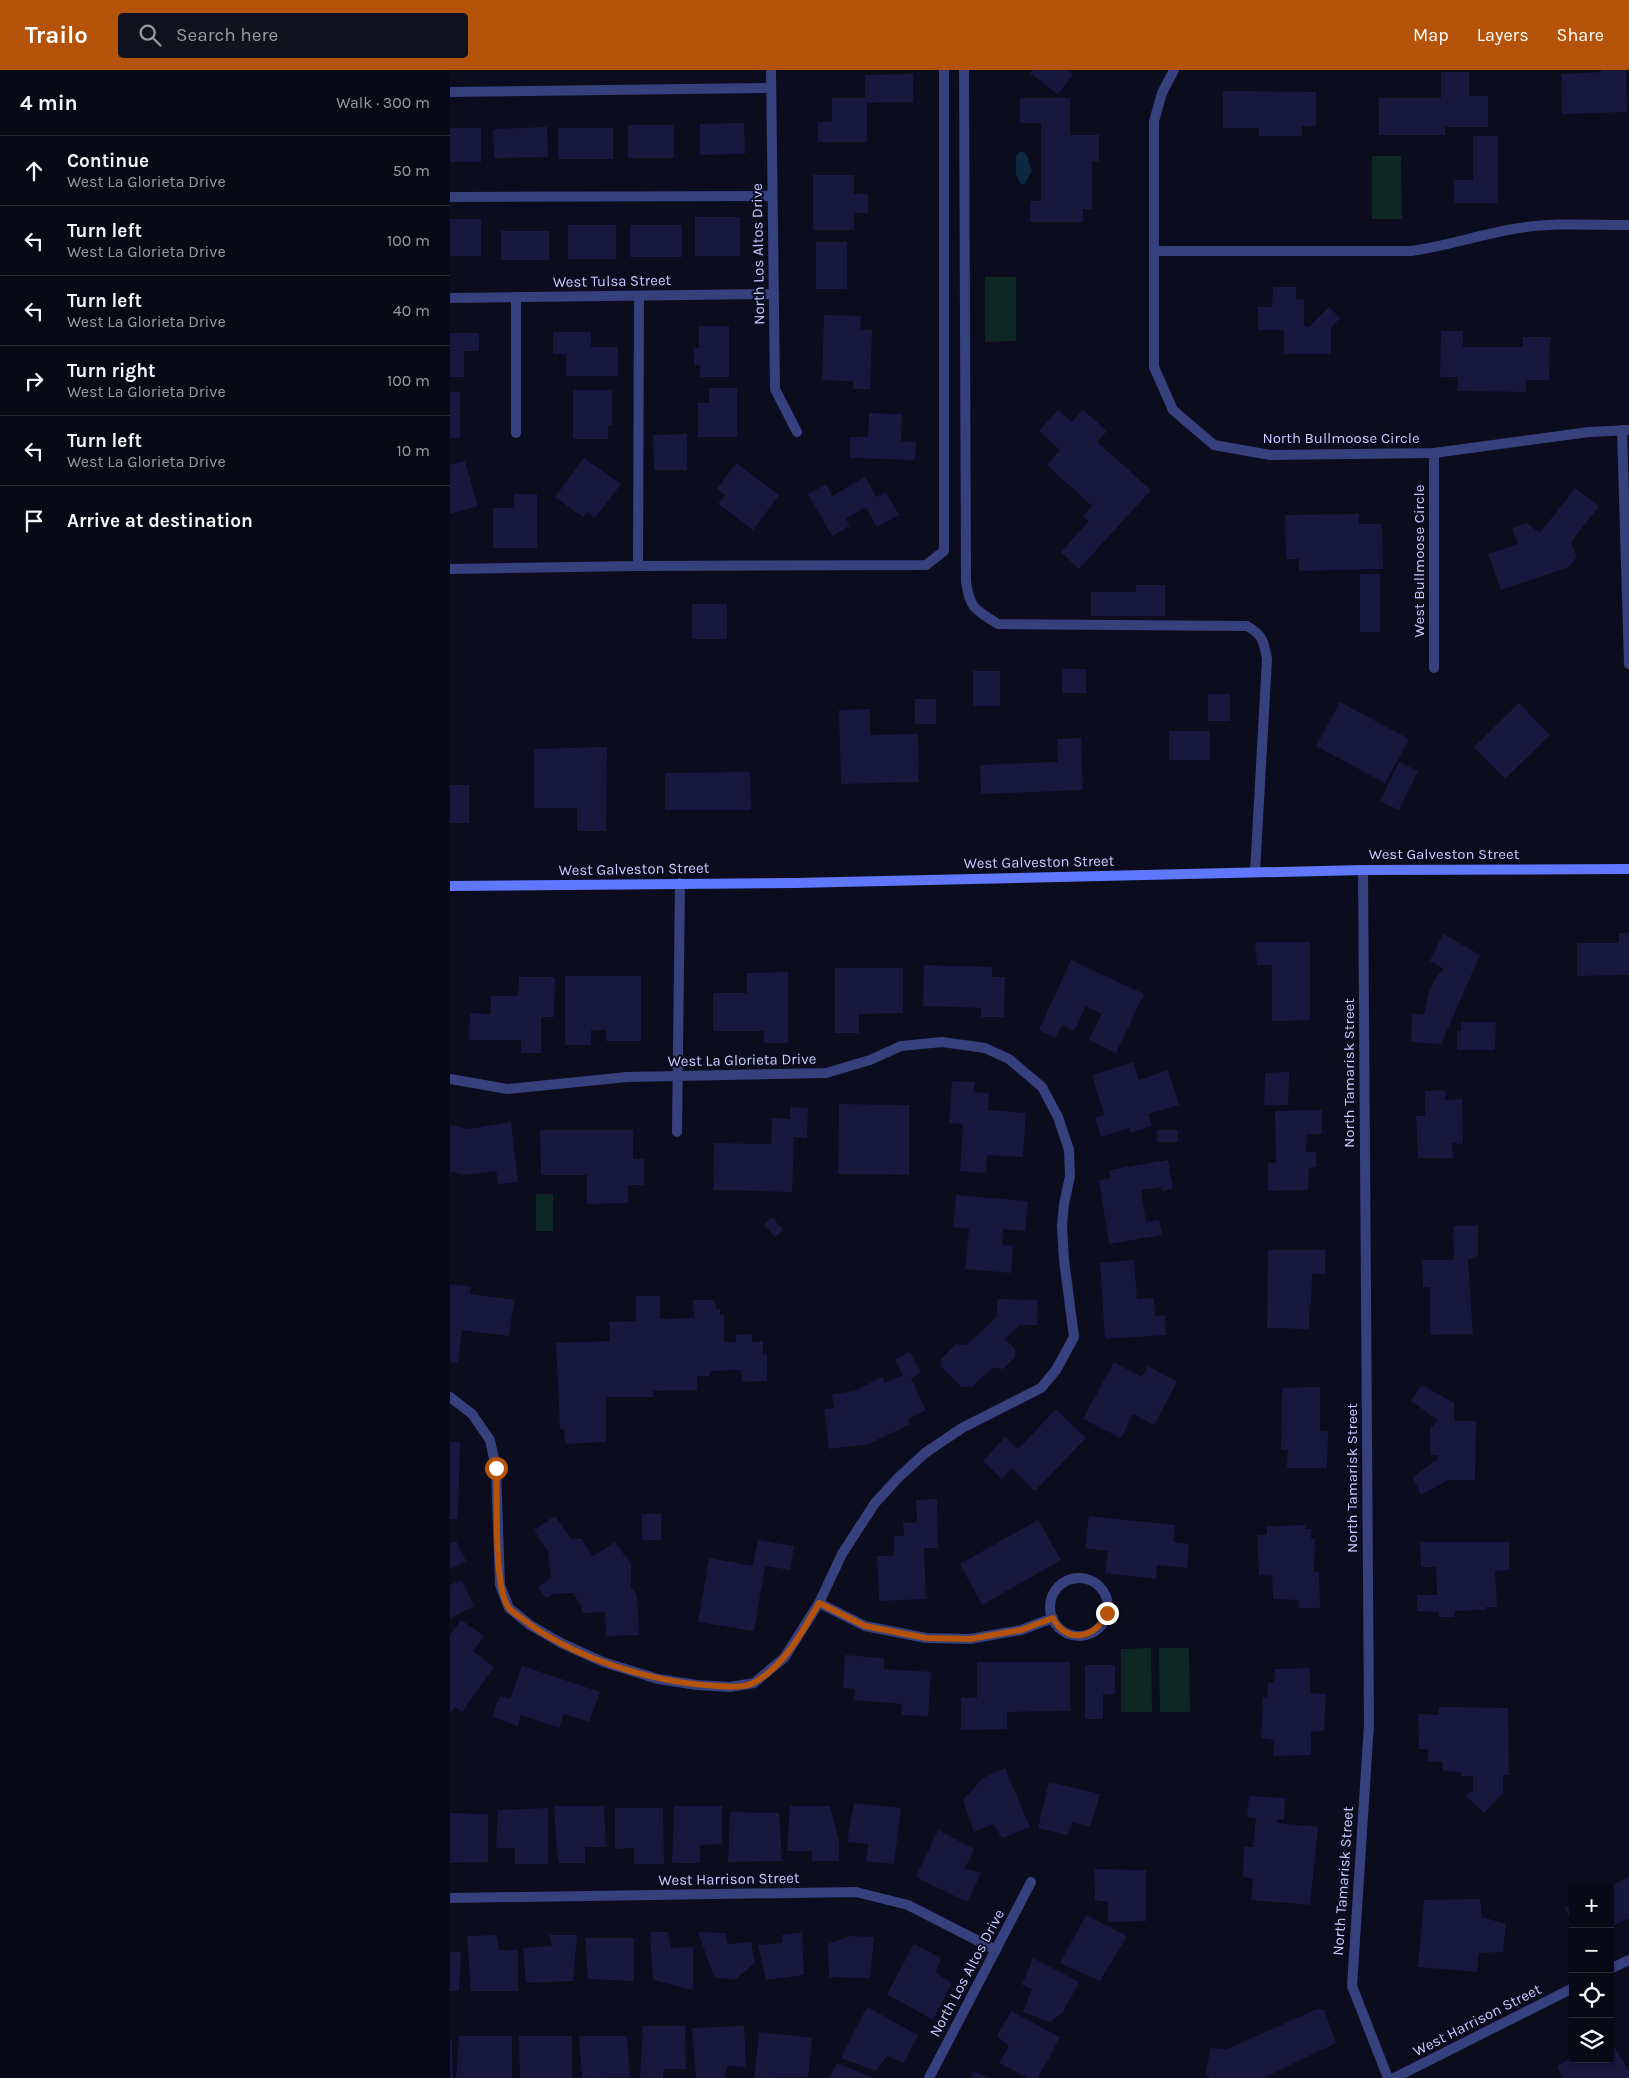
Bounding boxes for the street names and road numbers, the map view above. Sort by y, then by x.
street label: North Los Altos Drive [748,183,768,325]
street label: West Tulsa Street [553,271,672,291]
street label: North Bullmoose Circle [1262,429,1420,447]
street label: West Bullmoose Circle [1410,485,1428,637]
street label: West Galveston Street [1369,845,1520,863]
street label: West Galveston Street [964,852,1115,872]
street label: West Galveston Street [559,859,710,879]
street label: North Tamarisk Street [1340,998,1358,1148]
street label: West La Glorieta Drive [668,1050,816,1070]
street label: North Tamarisk Street [1343,1403,1361,1553]
street label: North Tamarisk Street [1329,1805,1357,1956]
street label: West Harrison Street [658,1869,800,1889]
street label: North Los Altos Drive [926,1906,1008,2040]
street label: West Harrison Street [1410,1980,1544,2060]

